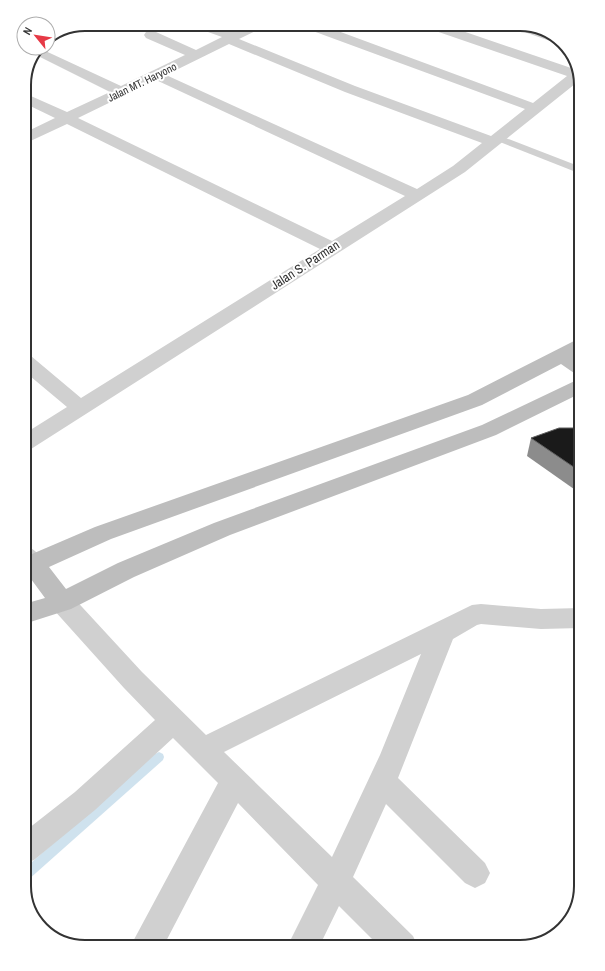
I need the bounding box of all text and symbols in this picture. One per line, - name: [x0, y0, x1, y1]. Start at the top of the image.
- north arrow: [16, 16, 56, 56]
- text: N: [20, 25, 35, 37]
- street label: Jalan MT. Haryono: [105, 59, 179, 105]
- street label: Jalan S. Parman: [267, 236, 343, 294]

